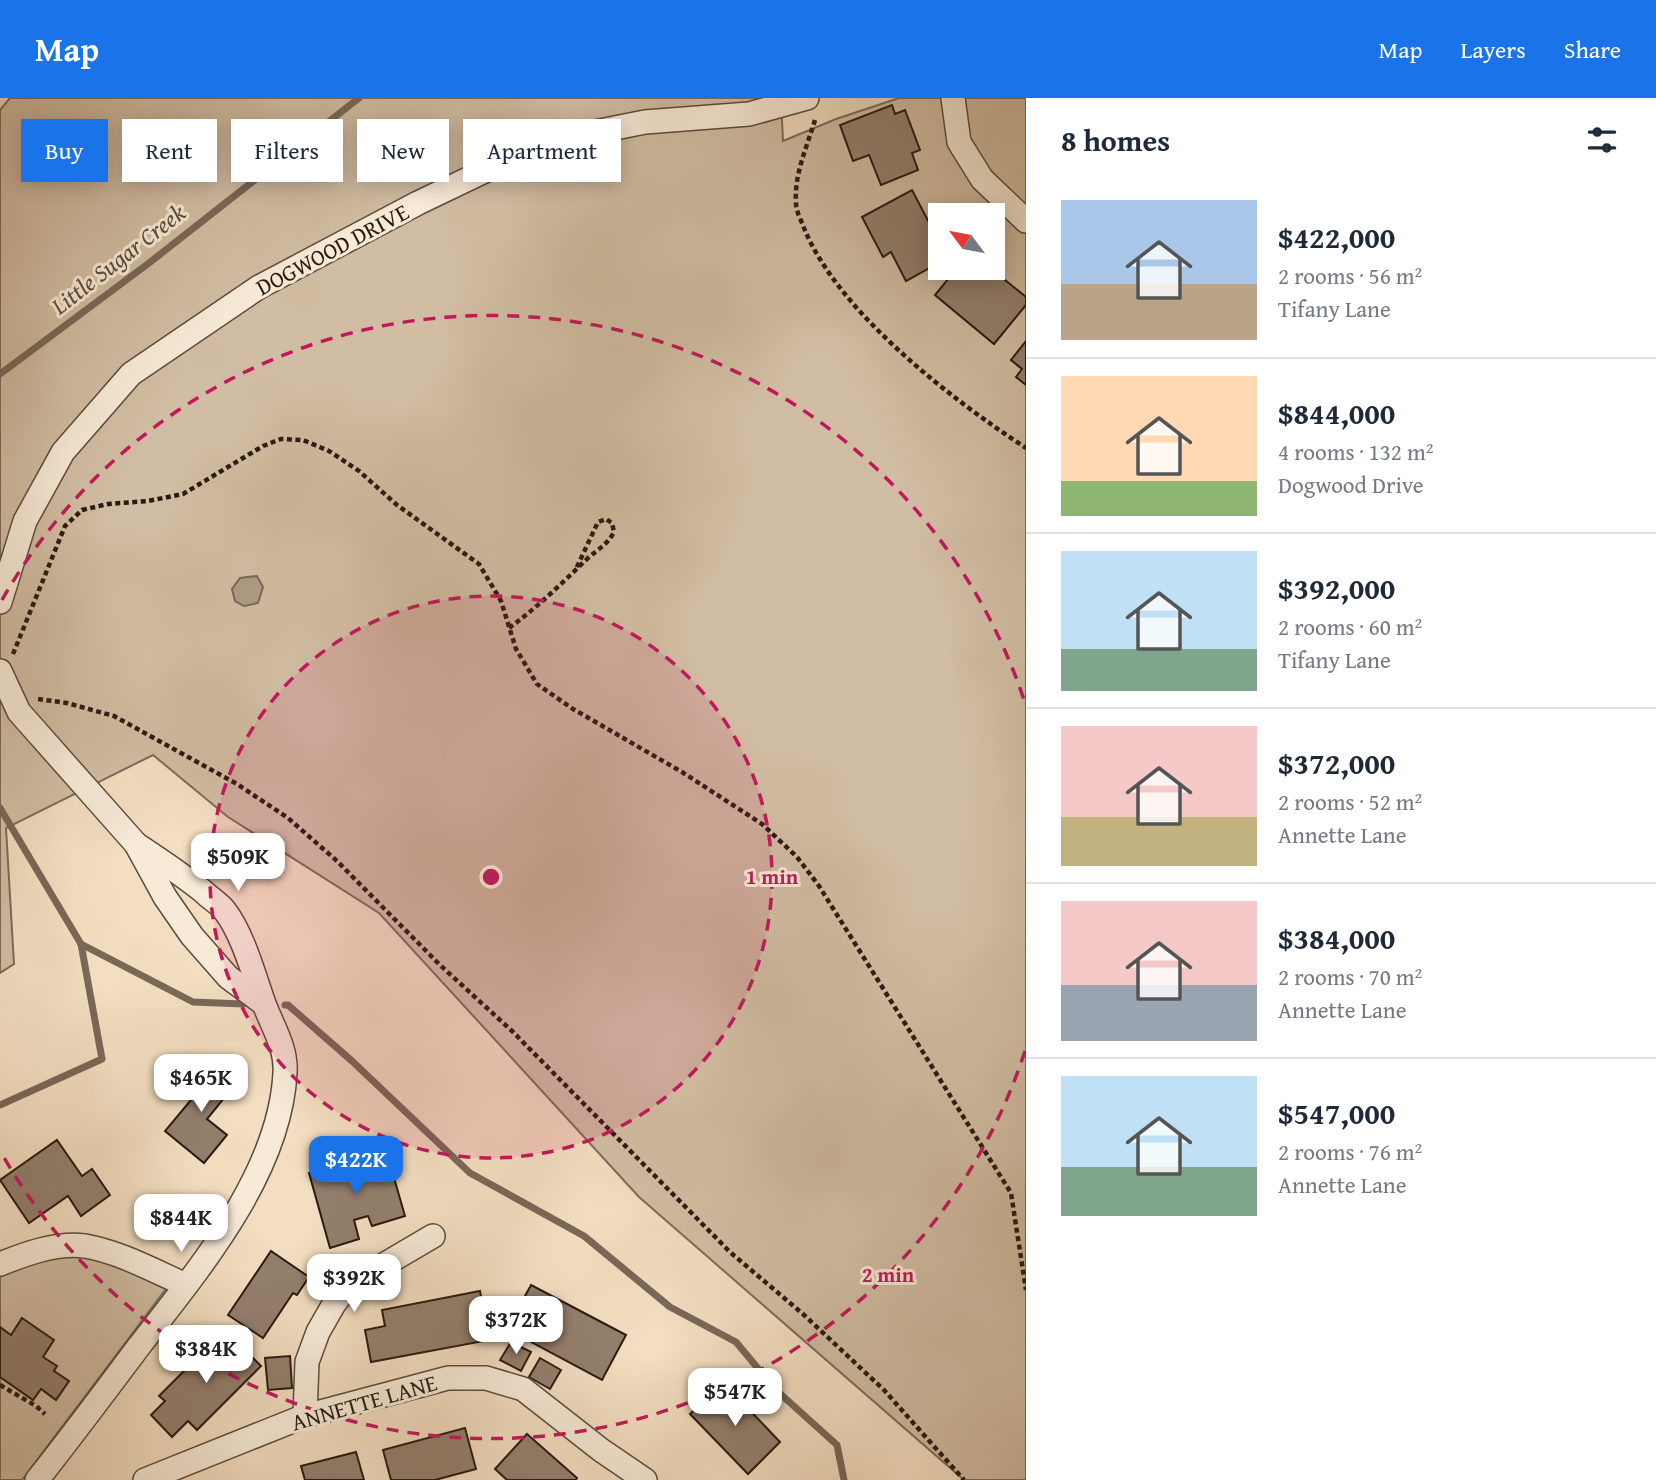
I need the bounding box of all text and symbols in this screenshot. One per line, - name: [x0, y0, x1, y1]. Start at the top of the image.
- text: Map: [35, 25, 99, 73]
- text: Map: [1379, 32, 1422, 67]
- text: Layers: [1460, 32, 1526, 67]
- text: Share: [1564, 32, 1621, 67]
- text: 8 homes: [1061, 118, 1170, 162]
- chip: Buy: [21, 119, 108, 182]
- chip: Rent: [122, 119, 217, 182]
- chip: Filters: [231, 119, 343, 182]
- chip: New: [357, 119, 449, 182]
- chip: Apartment: [463, 119, 621, 182]
- icon: filters: [1583, 121, 1621, 159]
- water label: Little Sugar Creek: [43, 195, 193, 323]
- street label: DOGWOOD DRIVE: [250, 195, 414, 303]
- north arrow: [928, 203, 1004, 280]
- map controls: [928, 203, 1005, 280]
- text: $422,000: [1278, 215, 1395, 259]
- icon: home: [1117, 228, 1201, 312]
- text: 2 rooms · 56 m²: [1278, 259, 1422, 292]
- text: Tifany Lane: [1278, 292, 1391, 325]
- text: $844,000: [1278, 391, 1395, 435]
- icon: home: [1117, 404, 1201, 488]
- text: 4 rooms · 132 m²: [1278, 435, 1433, 468]
- text: Dogwood Drive: [1278, 468, 1424, 501]
- text: $392,000: [1278, 566, 1395, 610]
- icon: home: [1117, 579, 1201, 663]
- text: 2 rooms · 60 m²: [1278, 610, 1422, 643]
- text: Tifany Lane: [1278, 643, 1391, 676]
- text: $372,000: [1278, 741, 1395, 785]
- icon: home: [1117, 754, 1201, 838]
- text: 2 rooms · 52 m²: [1278, 785, 1422, 818]
- text: Annette Lane: [1278, 818, 1406, 851]
- pin: $509K: [189, 834, 287, 893]
- text: $509K: [207, 839, 269, 872]
- text: 1 min: [746, 861, 799, 892]
- centre of rings: [479, 865, 503, 889]
- text: $384,000: [1278, 916, 1395, 960]
- icon: home: [1117, 929, 1201, 1013]
- text: 2 rooms · 70 m²: [1278, 960, 1422, 993]
- text: Annette Lane: [1278, 993, 1406, 1026]
- pin: $465K: [152, 1054, 250, 1114]
- text: $465K: [170, 1060, 232, 1093]
- text: $547,000: [1278, 1091, 1395, 1135]
- icon: home: [1117, 1104, 1201, 1188]
- text: 2 rooms · 76 m²: [1278, 1135, 1422, 1168]
- pin: $422K: [307, 1136, 405, 1196]
- text: $422K: [325, 1142, 387, 1175]
- text: Annette Lane: [1278, 1168, 1406, 1201]
- pin: $844K: [132, 1194, 230, 1254]
- text: $844K: [150, 1200, 212, 1233]
- pin: $392K: [305, 1254, 403, 1314]
- text: 2 min: [862, 1259, 915, 1290]
- text: $392K: [323, 1260, 385, 1293]
- pin: $372K: [467, 1296, 565, 1356]
- text: $372K: [485, 1302, 547, 1335]
- pin: $384K: [157, 1326, 255, 1385]
- text: $384K: [175, 1331, 237, 1364]
- street label: ANNETTE LANE: [287, 1365, 441, 1439]
- pin: $547K: [686, 1368, 784, 1428]
- text: $547K: [704, 1374, 766, 1407]

